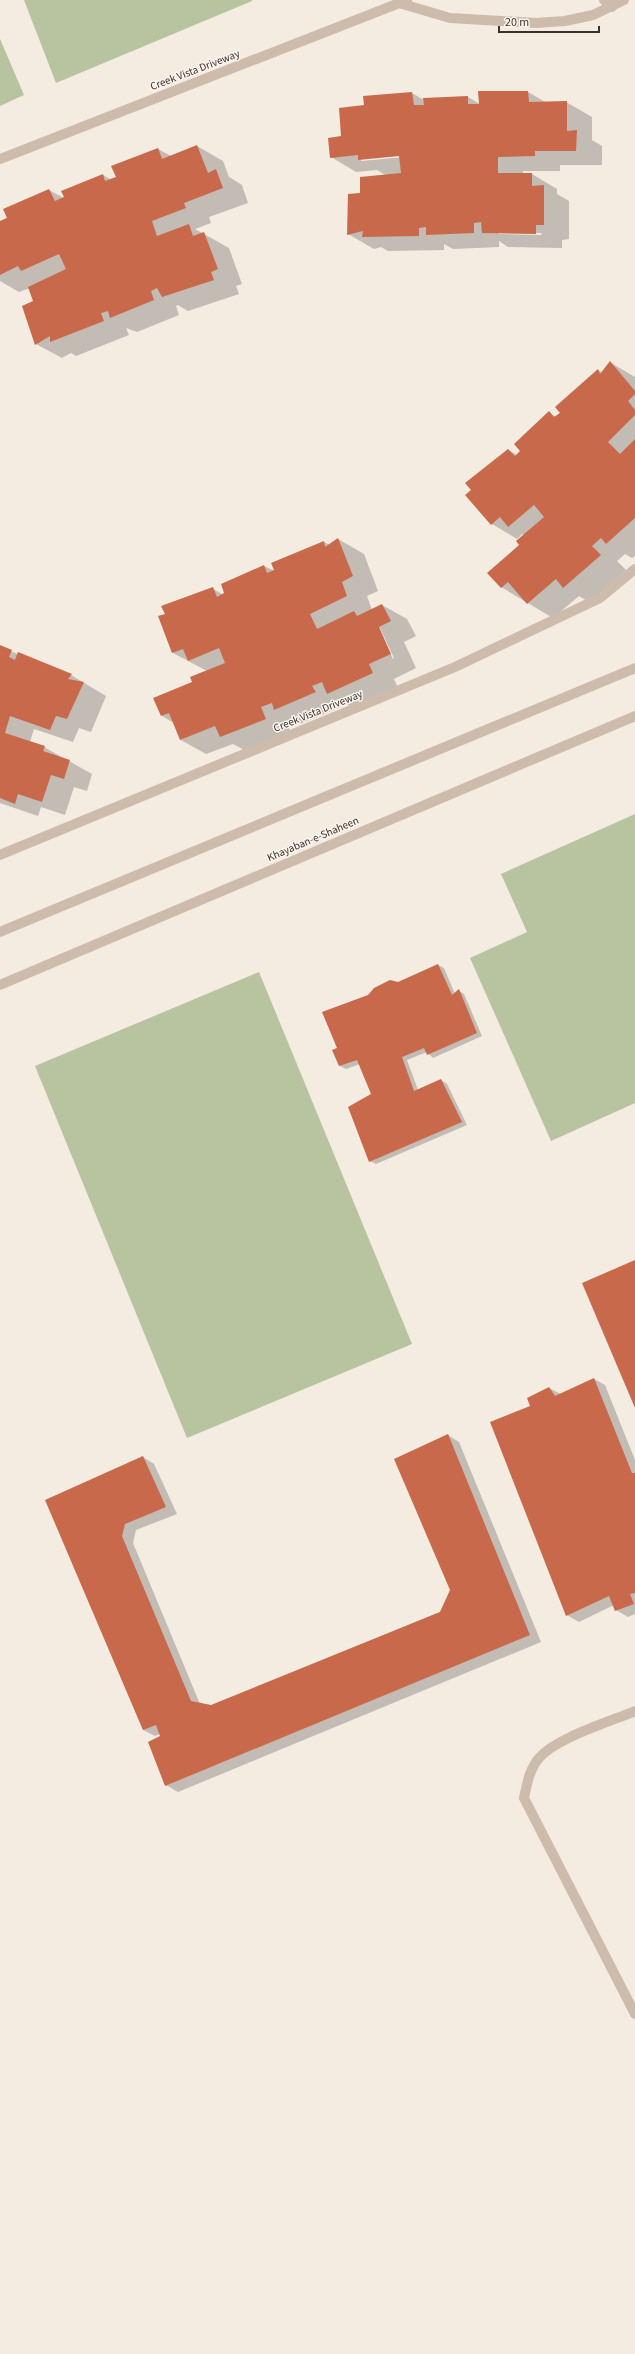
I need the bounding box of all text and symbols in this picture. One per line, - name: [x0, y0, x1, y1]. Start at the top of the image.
- scale bar: [499, 8, 599, 34]
- text: 20 m: [505, 14, 529, 31]
- street label: Creek Vista Driveway: [148, 46, 242, 94]
- street label: Creek Vista Driveway: [271, 686, 365, 736]
- street label: Khayaban-e-Shaheen: [265, 813, 361, 865]

